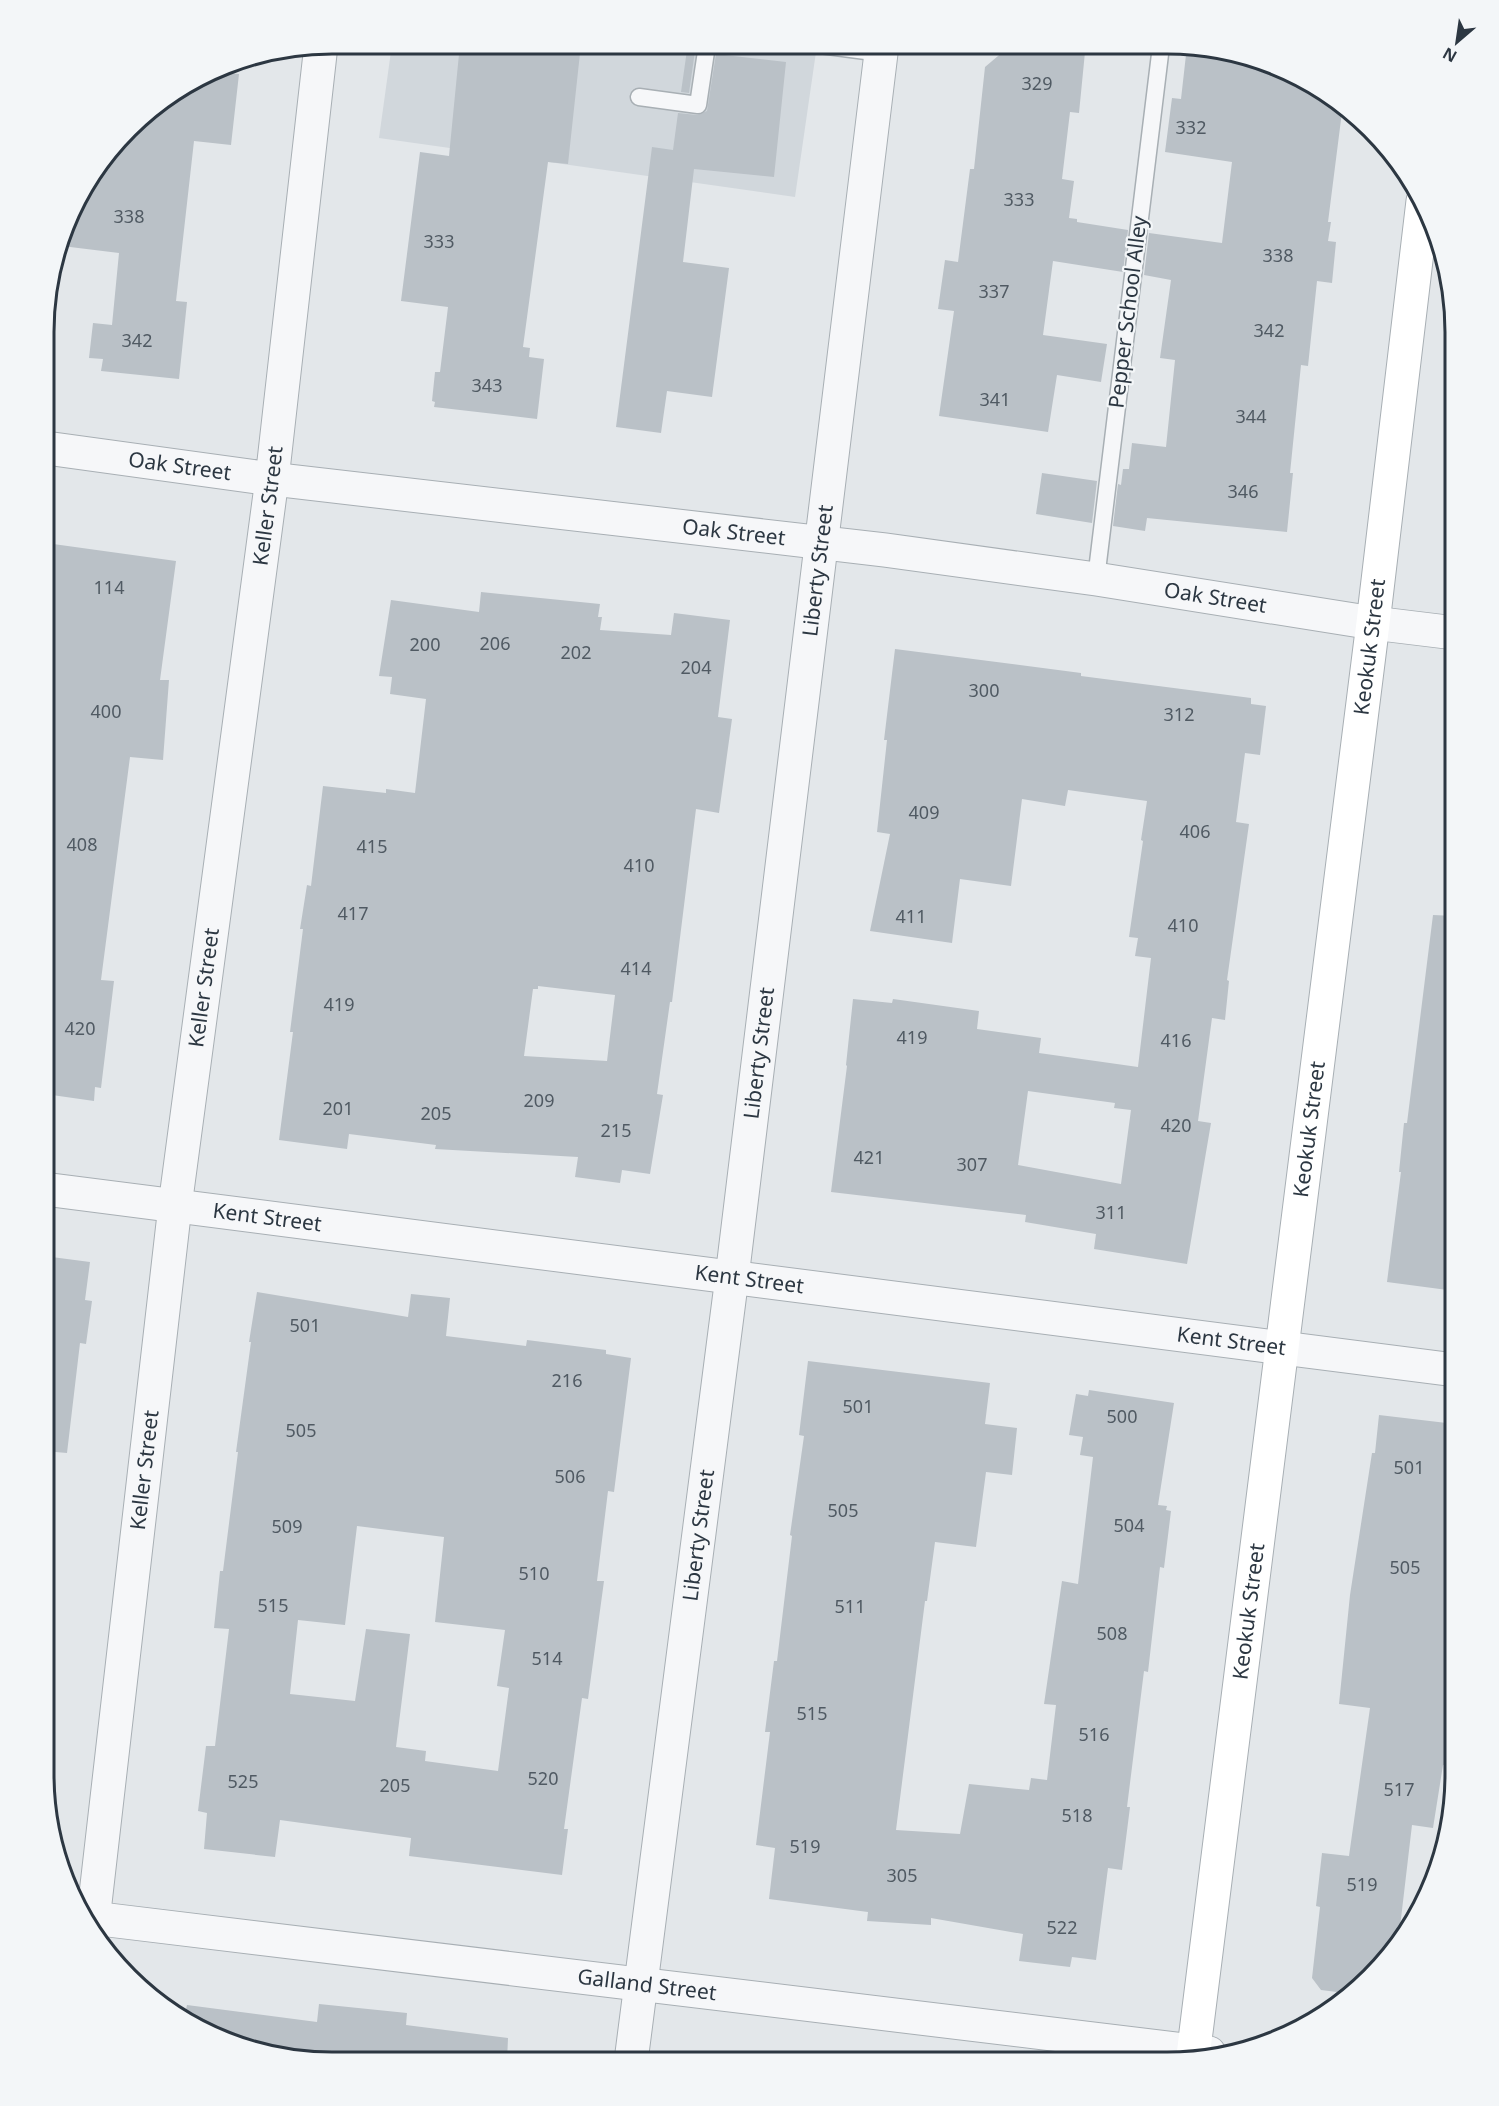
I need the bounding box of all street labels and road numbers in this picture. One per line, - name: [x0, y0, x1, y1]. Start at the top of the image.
- street label: Pepper School Alley: [1101, 214, 1153, 410]
- street label: Oak Street: [127, 444, 233, 486]
- street label: Keller Street: [246, 444, 289, 567]
- street label: Liberty Street: [795, 503, 839, 638]
- street label: Oak Street: [681, 512, 787, 551]
- street label: Oak Street: [1162, 575, 1269, 619]
- street label: Keokuk Street: [1347, 577, 1391, 717]
- street label: Keller Street: [181, 926, 225, 1049]
- street label: Liberty Street: [736, 985, 780, 1120]
- street label: Keokuk Street: [1286, 1059, 1331, 1199]
- street label: Kent Street: [211, 1196, 324, 1238]
- street label: Kent Street: [693, 1258, 806, 1299]
- street label: Kent Street: [1175, 1319, 1288, 1361]
- street label: Keller Street: [123, 1408, 165, 1531]
- street label: Liberty Street: [675, 1467, 720, 1603]
- street label: Keokuk Street: [1225, 1541, 1270, 1681]
- street label: Galland Street: [576, 1962, 718, 2006]

